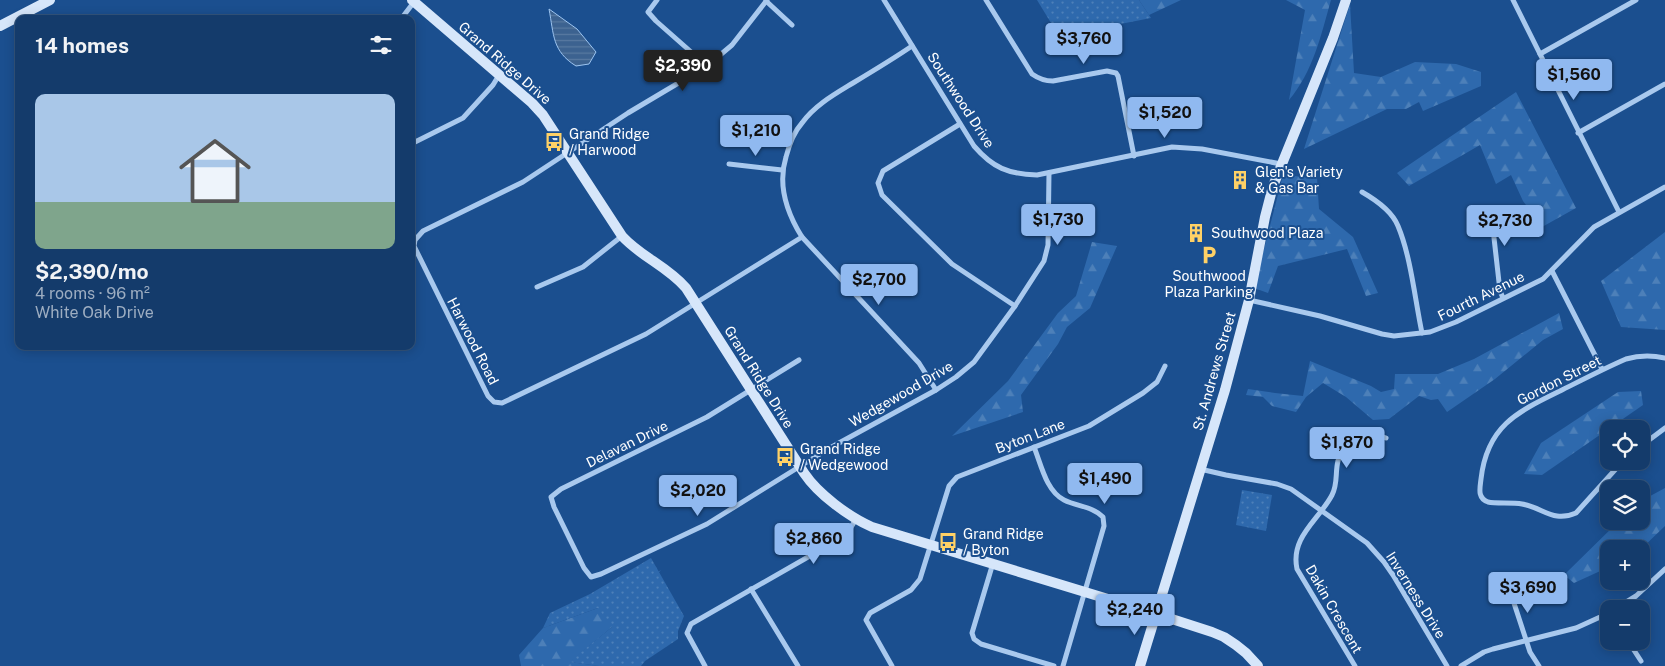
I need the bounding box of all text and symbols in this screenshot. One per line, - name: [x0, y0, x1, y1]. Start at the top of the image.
- street label: Grand Ridge Drive: [455, 18, 555, 108]
- pin: $3,760: [1043, 22, 1125, 65]
- text: $3,760: [1056, 29, 1112, 48]
- icon: filters: [367, 31, 395, 59]
- text: 14 homes: [35, 33, 129, 58]
- pin: $2,390: [642, 49, 724, 92]
- street label: Southwood Drive: [924, 49, 998, 151]
- text: $2,390: [655, 56, 711, 75]
- pin: $1,560: [1533, 58, 1615, 101]
- text: $1,560: [1547, 65, 1601, 84]
- pin: $1,520: [1124, 96, 1206, 139]
- text: $1,520: [1138, 103, 1192, 122]
- pin: $1,210: [715, 114, 797, 157]
- text: $1,210: [731, 121, 781, 140]
- icon: home: [170, 126, 260, 216]
- place label: Grand Ridge / Harwood: [569, 126, 650, 158]
- bus stop icon: Grand Ridge / Harwood: [543, 131, 565, 153]
- place label: Glen's Variety & Gas Bar: [1255, 164, 1343, 196]
- building icon: Glen's Variety & Gas Bar: [1229, 169, 1251, 191]
- pin: $1,730: [1017, 204, 1099, 246]
- pin: $2,730: [1464, 204, 1546, 247]
- text: $1,730: [1032, 210, 1084, 229]
- text: $2,730: [1478, 211, 1532, 230]
- building icon: Southwood Plaza: [1185, 222, 1207, 244]
- place label: Southwood Plaza: [1211, 225, 1323, 241]
- parking icon: Southwood Plaza Parking: [1198, 244, 1220, 266]
- text: $2,390/mo: [35, 259, 149, 284]
- pin: $2,700: [838, 264, 920, 306]
- place label: Southwood Plaza Parking: [1165, 268, 1254, 300]
- street label: Fourth Avenue: [1435, 268, 1527, 324]
- text: $2,700: [852, 270, 906, 289]
- text: 4 rooms · 96 m²: [35, 284, 150, 303]
- street label: Harwood Road: [444, 295, 502, 387]
- text: White Oak Drive: [35, 303, 154, 322]
- street label: St. Andrews Street: [1189, 310, 1239, 432]
- street label: Grand Ridge Drive: [721, 323, 797, 431]
- street label: Gordon Street: [1514, 352, 1604, 408]
- street label: Wedgewood Drive: [846, 358, 956, 430]
- street label: Byton Lane: [993, 415, 1067, 457]
- street label: Delavan Drive: [584, 417, 671, 471]
- map controls: [1600, 420, 1650, 650]
- button: locate: [1600, 420, 1650, 470]
- pin: $1,870: [1306, 426, 1388, 469]
- text: $1,870: [1321, 433, 1373, 452]
- place label: Grand Ridge / Wedgewood: [800, 441, 888, 473]
- bus stop icon: Grand Ridge / Wedgewood: [774, 446, 796, 468]
- pin: $1,490: [1064, 462, 1146, 505]
- text: $1,490: [1078, 469, 1132, 488]
- pin: $2,020: [657, 474, 739, 517]
- button: layers: [1600, 480, 1650, 530]
- text: $2,020: [670, 481, 726, 500]
- pin: $2,860: [773, 522, 855, 565]
- place label: Grand Ridge / Byton: [963, 526, 1044, 558]
- text: $2,860: [786, 529, 843, 548]
- bus stop icon: Grand Ridge / Byton: [937, 531, 959, 553]
- button: +: [1600, 540, 1650, 590]
- street label: Inverness Drive: [1383, 549, 1449, 641]
- street label: Dakin Crescent: [1302, 562, 1366, 656]
- pin: $3,690: [1487, 572, 1569, 614]
- text: $3,690: [1499, 578, 1557, 597]
- pin: $2,240: [1094, 594, 1176, 636]
- text: $2,240: [1107, 600, 1163, 619]
- button: −: [1600, 600, 1650, 650]

